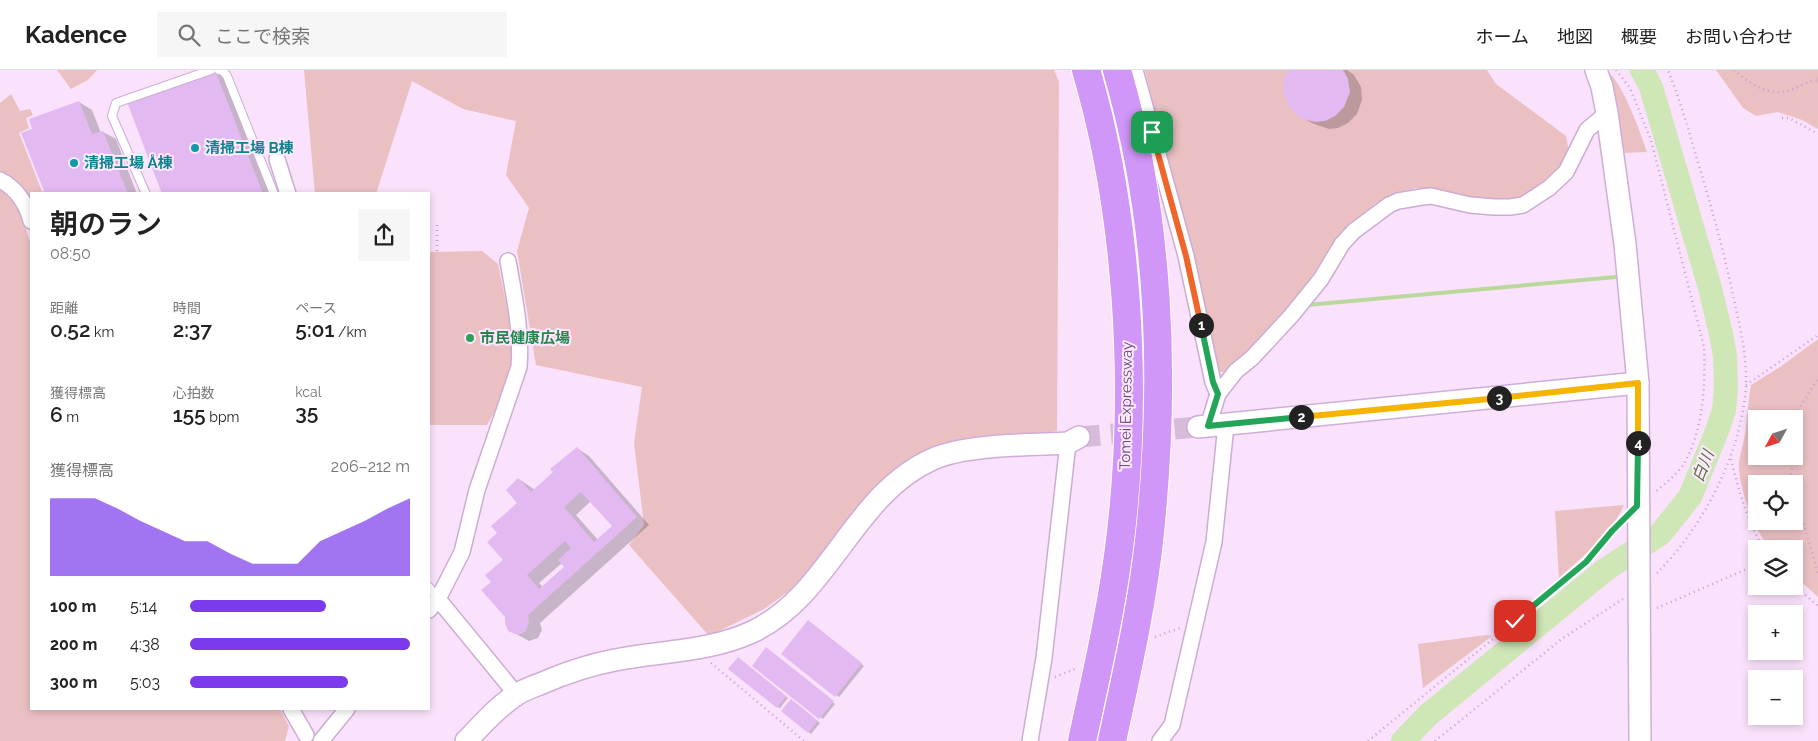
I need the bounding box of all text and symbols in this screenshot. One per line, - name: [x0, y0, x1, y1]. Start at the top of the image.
- search box: [157, 12, 507, 57]
- text: Kadence: [25, 20, 127, 49]
- icon: search: [175, 21, 203, 49]
- text: ここで検索: [215, 25, 310, 47]
- text: ホーム: [1476, 26, 1529, 47]
- text: 地図: [1557, 26, 1593, 47]
- text: 概要: [1621, 26, 1657, 47]
- text: お問い合わせ: [1685, 26, 1793, 47]
- pin: [1131, 111, 1173, 153]
- icon: arrive: [1138, 118, 1166, 146]
- place label: 清掃工場 B棟: [205, 139, 294, 157]
- marker: 清掃工場 B棟: [189, 142, 201, 154]
- place label: 清掃工場 Å棟: [84, 154, 173, 172]
- marker: 清掃工場 Å棟: [68, 157, 80, 169]
- text: 朝のラン: [50, 208, 162, 241]
- button: share: [358, 209, 410, 261]
- text: 08:50: [50, 244, 91, 263]
- text: 距離: [50, 300, 78, 316]
- text: 時間: [173, 300, 201, 316]
- text: ペース: [295, 300, 337, 316]
- pin: 1: [1188, 312, 1214, 338]
- text: 0.52: [50, 317, 90, 342]
- text: 2:37: [173, 317, 212, 342]
- text: 5:01: [295, 317, 334, 342]
- text: 1: [1198, 317, 1205, 333]
- text: km: [90, 324, 114, 340]
- text: /km: [334, 324, 367, 340]
- place label: 市民健康広場: [480, 329, 570, 347]
- marker: 市民健康広場: [464, 332, 476, 344]
- street label: Tomei Expressway: [1116, 342, 1136, 470]
- text: kcal: [295, 384, 322, 400]
- text: 獲得標高: [50, 385, 106, 401]
- text: 心拍数: [173, 385, 215, 401]
- pin: 3: [1486, 386, 1512, 410]
- text: 3: [1496, 390, 1503, 406]
- text: 35: [295, 400, 318, 425]
- text: 6: [50, 402, 63, 427]
- text: 155: [173, 402, 206, 427]
- pin: 2: [1288, 404, 1314, 430]
- text: m: [63, 409, 79, 425]
- text: bpm: [206, 409, 239, 425]
- text: 2: [1298, 409, 1305, 425]
- north arrow: [1748, 410, 1802, 465]
- map controls: [1748, 410, 1803, 725]
- pin: 4: [1626, 430, 1650, 456]
- text: 4: [1635, 435, 1643, 451]
- water label: 白川: [1688, 446, 1719, 484]
- text: 206–212 m: [331, 457, 410, 476]
- text: 獲得標高: [50, 461, 114, 480]
- button: locate: [1748, 475, 1803, 530]
- button: layers: [1748, 540, 1803, 595]
- text: 100 m: [50, 597, 96, 616]
- text: 5:14: [130, 597, 157, 616]
- pin: [1494, 600, 1536, 642]
- button: +: [1748, 605, 1803, 660]
- icon: check: [1501, 607, 1529, 635]
- text: 200 m: [50, 635, 97, 654]
- text: 4:38: [130, 635, 160, 654]
- button: −: [1748, 670, 1803, 725]
- text: 300 m: [50, 673, 97, 692]
- text: 5:03: [130, 673, 160, 692]

